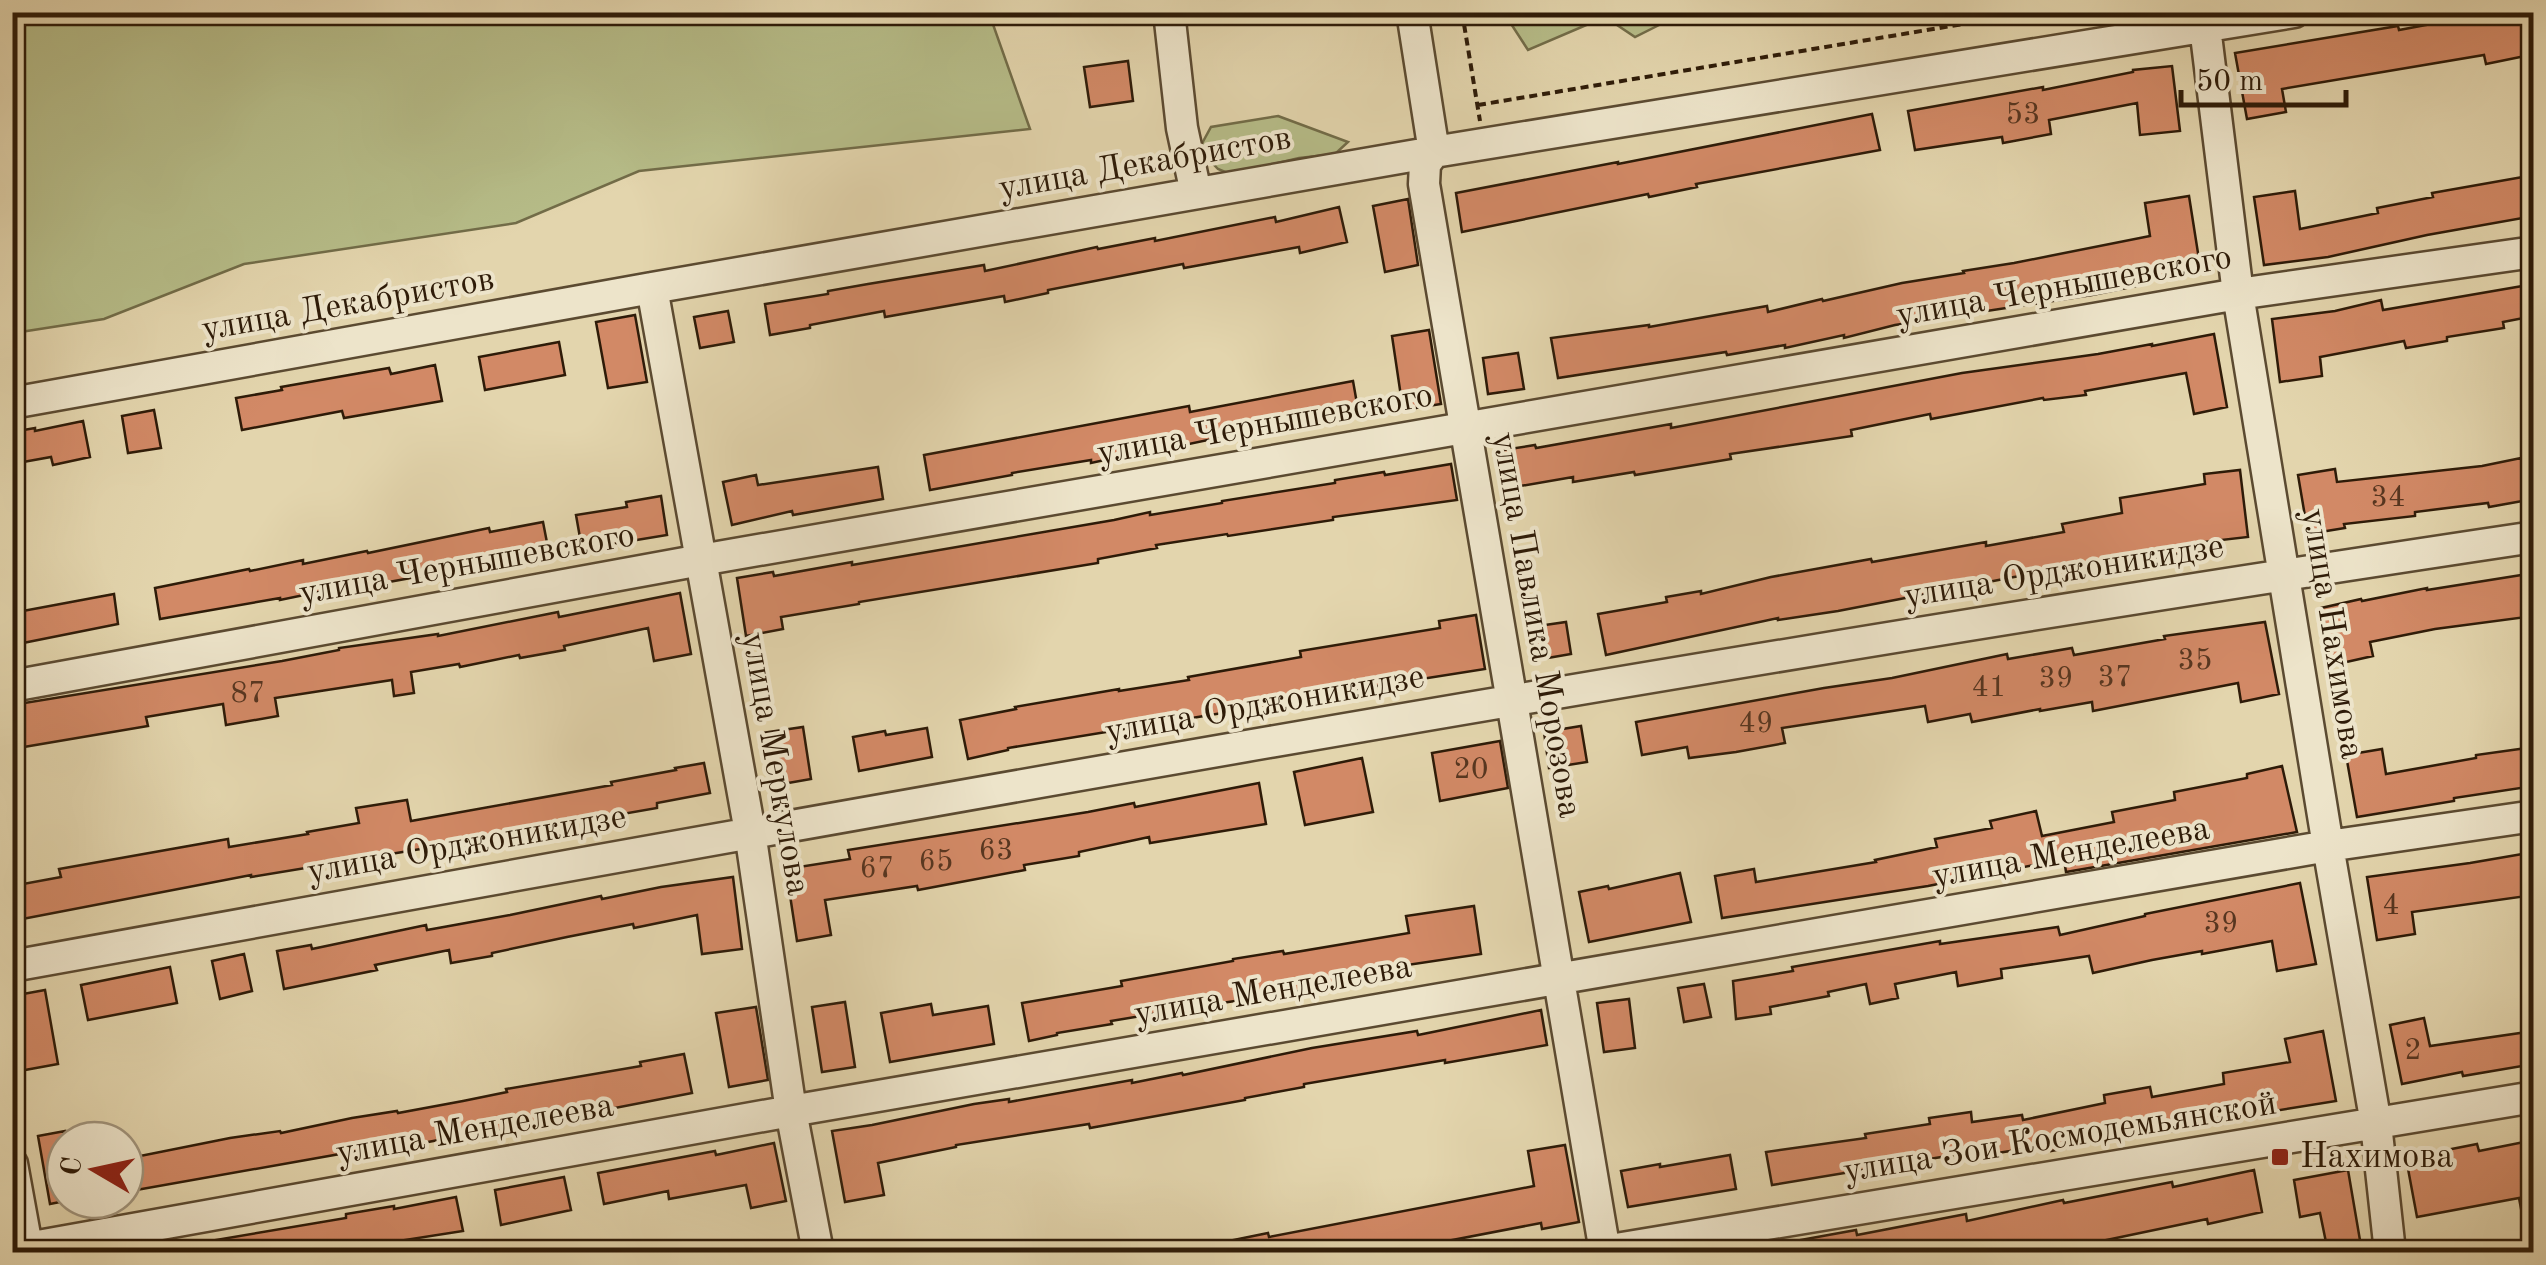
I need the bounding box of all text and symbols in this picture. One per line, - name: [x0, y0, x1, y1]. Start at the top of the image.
- scale bar: [2181, 45, 2346, 107]
- text: 50 m: [2196, 67, 2263, 97]
- house number: 53: [2006, 100, 2040, 130]
- street label: улица Декабристов: [996, 121, 1294, 207]
- street label: улица Чернышевского: [1893, 240, 2235, 334]
- street label: улица Декабристов: [199, 262, 497, 348]
- street label: улица Чернышевского: [1094, 378, 1436, 472]
- street label: улица Павлика Морозова: [1485, 429, 1587, 821]
- house number: 34: [2371, 483, 2405, 513]
- street label: улица Нахимова: [2295, 506, 2369, 762]
- street label: улица Чернышевского: [296, 518, 638, 612]
- street label: улица Орджоникидзе: [1902, 529, 2226, 615]
- street label: улица Меркулова: [735, 630, 815, 898]
- house number: 35: [2178, 646, 2212, 676]
- street label: улица Орджоникидзе: [1103, 660, 1427, 750]
- house number: 37: [2098, 663, 2132, 693]
- house number: 39: [2039, 664, 2073, 694]
- house number: 41: [1972, 673, 2006, 703]
- house number: 87: [231, 679, 265, 709]
- house number: 49: [1739, 709, 1773, 739]
- house number: 20: [1454, 755, 1488, 785]
- street label: улица Орджоникидзе: [305, 800, 629, 890]
- street label: улица Менделеева: [1930, 811, 2212, 895]
- house number: 63: [979, 836, 1013, 866]
- house number: 65: [919, 847, 953, 877]
- house number: 67: [860, 854, 894, 884]
- house number: 4: [2382, 891, 2400, 921]
- house number: 39: [2204, 909, 2238, 939]
- street label: улица Менделеева: [1132, 949, 1414, 1033]
- house number: 2: [2404, 1036, 2422, 1066]
- street label: улица Зои Космодемьянской: [1841, 1086, 2279, 1190]
- street label: улица Менделеева: [334, 1088, 616, 1172]
- north arrow: [45, 1120, 145, 1220]
- place label: Нахимова: [2300, 1140, 2454, 1175]
- marker: Нахимова: [2269, 1146, 2291, 1168]
- text: С: [57, 1155, 89, 1178]

